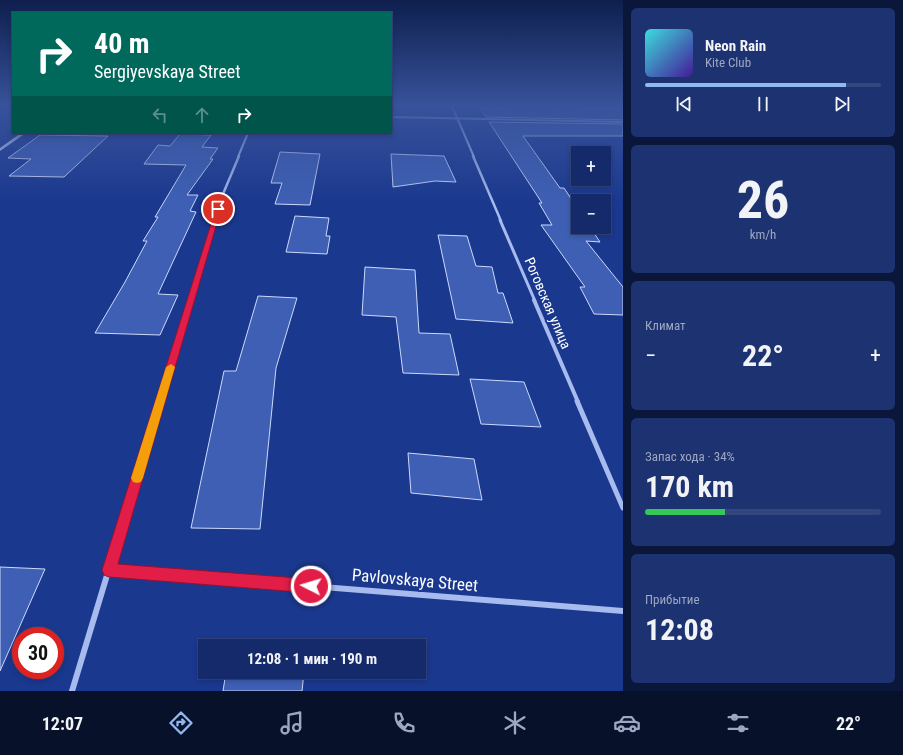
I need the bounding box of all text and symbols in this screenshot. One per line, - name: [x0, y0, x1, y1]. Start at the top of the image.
- text: 40 m: [94, 27, 150, 60]
- icon: right: [28, 28, 80, 80]
- text: Neon Rain: [705, 37, 766, 55]
- text: Kite Club: [705, 55, 751, 70]
- text: Sergiyevskaya Street: [94, 61, 241, 82]
- icon: previous: [673, 93, 695, 115]
- icon: pause: [752, 93, 774, 115]
- icon: next: [831, 93, 853, 115]
- icon: left: [149, 104, 171, 126]
- icon: ahead: [191, 104, 213, 126]
- icon: right: [233, 104, 255, 126]
- map controls: [571, 146, 611, 234]
- button: +: [571, 146, 611, 186]
- text: 26: [737, 170, 789, 231]
- pin: [201, 192, 235, 226]
- button: −: [571, 194, 611, 234]
- icon: arrive: [207, 198, 229, 220]
- text: km/h: [750, 227, 776, 242]
- street label: Роговская улица: [522, 255, 574, 351]
- text: Климат: [645, 318, 686, 333]
- text: 22°: [742, 338, 784, 373]
- text: −: [645, 343, 656, 368]
- text: +: [870, 343, 881, 368]
- text: Запас хода · 34%: [645, 449, 735, 464]
- text: 170 km: [645, 469, 734, 504]
- position arrow: [290, 565, 332, 607]
- street label: Pavlovskaya Street: [351, 565, 479, 595]
- text: Прибытие: [645, 592, 700, 607]
- text: 12:08: [645, 612, 714, 647]
- speed limit sign: 30: [12, 627, 64, 679]
- text: 12:08 · 1 мин · 190 m: [247, 650, 377, 668]
- icon: directions: [167, 709, 195, 737]
- icon: music: [278, 709, 306, 737]
- icon: phone: [390, 709, 418, 737]
- icon: climate: [501, 709, 529, 737]
- icon: car: [613, 709, 641, 737]
- icon: filters: [724, 709, 752, 737]
- text: 12:07: [42, 713, 83, 734]
- text: 22°: [836, 713, 861, 734]

